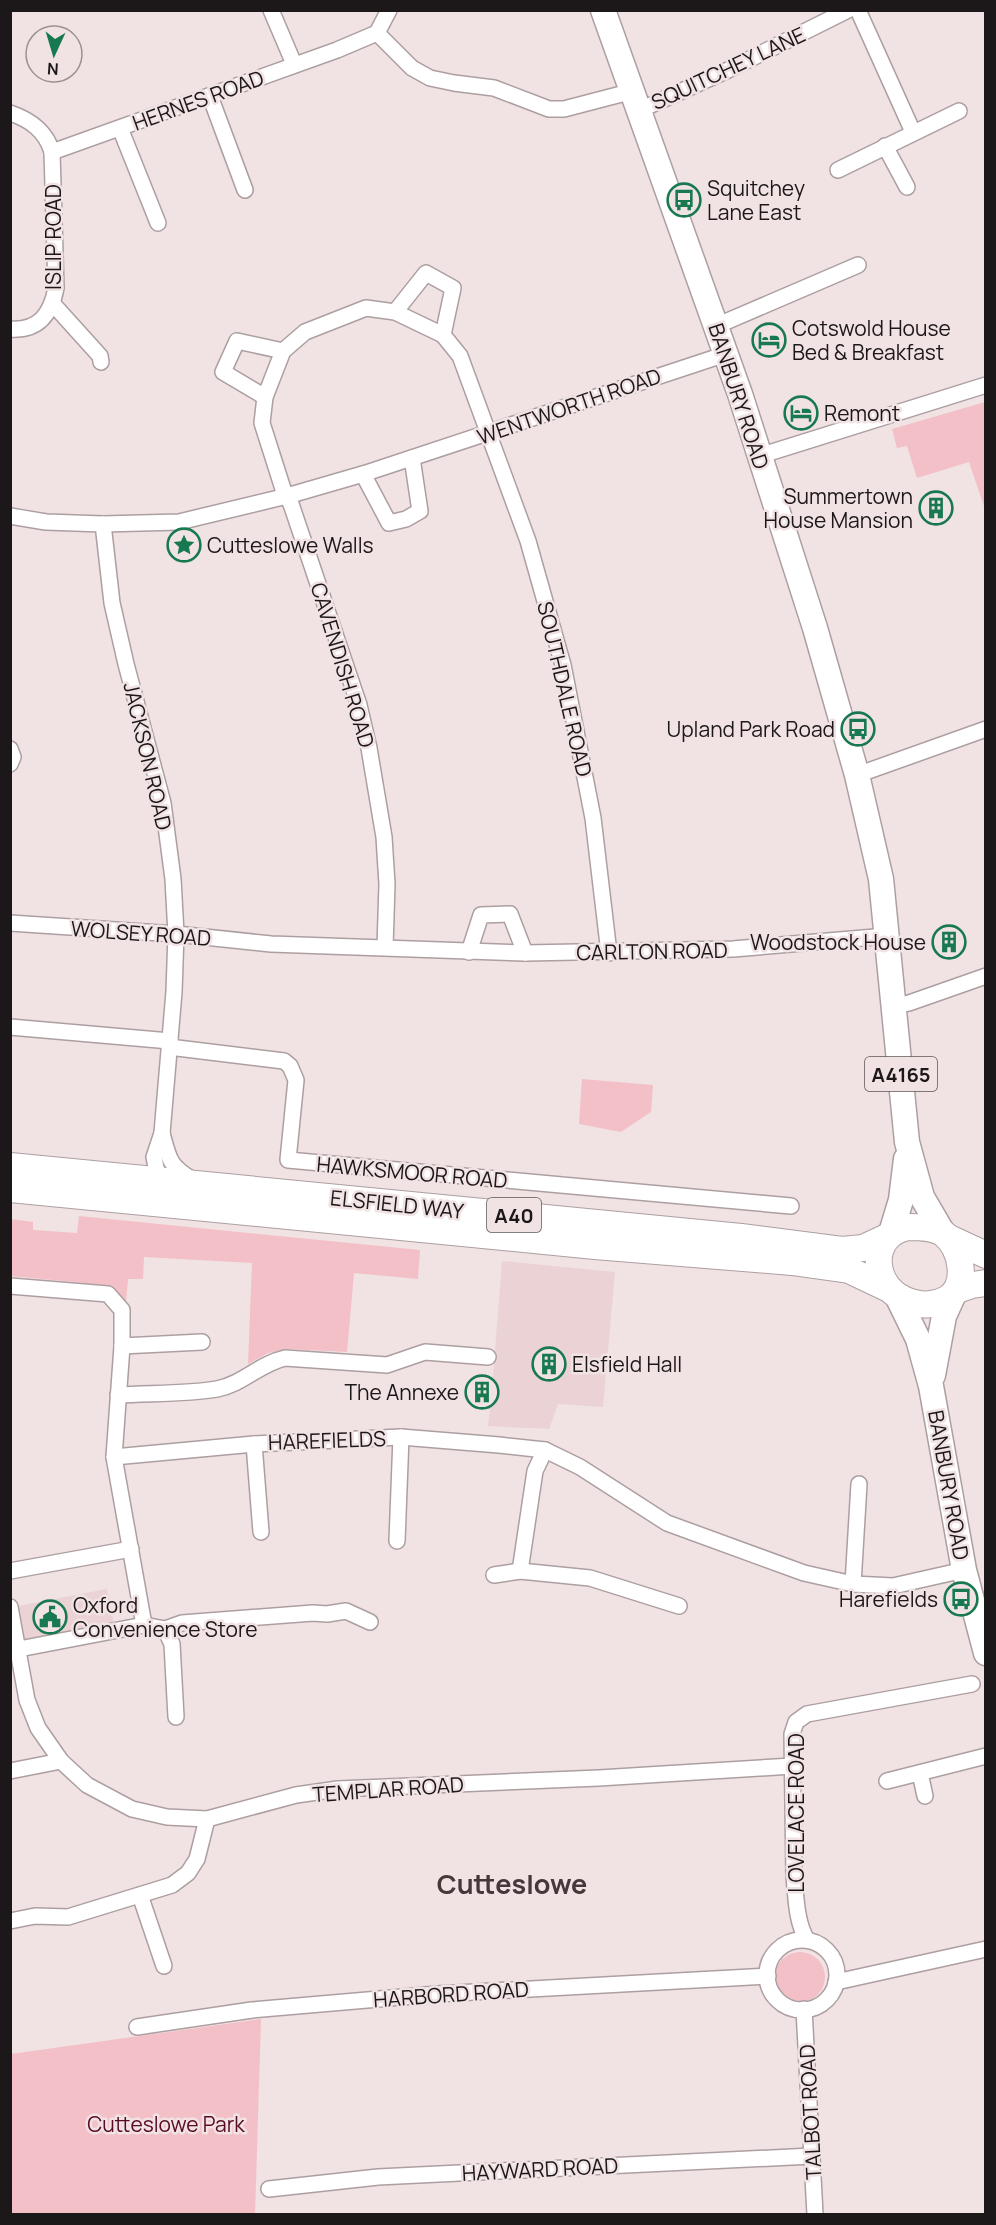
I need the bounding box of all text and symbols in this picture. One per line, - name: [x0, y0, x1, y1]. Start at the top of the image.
- street label: SQUITCHEY LANE: [646, 20, 810, 116]
- north arrow: [24, 24, 84, 84]
- text: N: [46, 58, 59, 80]
- street label: HERNES ROAD: [128, 63, 268, 137]
- place label: Squitchey Lane East: [707, 174, 805, 226]
- bus stop icon: Squitchey Lane East: [666, 182, 702, 218]
- street label: ISLIP ROAD: [39, 184, 67, 290]
- place label: Cotswold House Bed & Breakfast: [792, 314, 951, 366]
- street label: BANBURY ROAD: [702, 320, 776, 472]
- hotel icon: Cotswold House Bed & Breakfast: [751, 322, 787, 358]
- street label: WENTWORTH ROAD: [473, 361, 665, 451]
- hotel icon: Remont: [783, 395, 819, 431]
- place label: Remont: [824, 399, 900, 427]
- place label: Summertown House Mansion: [764, 482, 913, 534]
- building icon: Summertown House Mansion: [918, 490, 954, 526]
- place icon: Cutteslowe Walls: [166, 527, 202, 563]
- place label: Cutteslowe Walls: [207, 531, 374, 559]
- street label: CAVENDISH ROAD: [305, 579, 381, 751]
- street label: SOUTHDALE ROAD: [531, 599, 599, 779]
- street label: JACKSON ROAD: [117, 679, 179, 833]
- bus stop icon: Upland Park Road: [840, 711, 876, 747]
- place label: Upland Park Road: [666, 715, 835, 743]
- street label: WOLSEY ROAD: [70, 914, 212, 952]
- building icon: Woodstock House: [931, 924, 967, 960]
- place label: Woodstock House: [750, 928, 926, 956]
- street label: CARLTON ROAD: [576, 936, 728, 966]
- road number: A4165: [865, 1057, 937, 1091]
- street label: HAWKSMOOR ROAD: [315, 1150, 509, 1194]
- street label: ELSFIELD WAY: [329, 1183, 465, 1225]
- road number: A40: [487, 1198, 541, 1232]
- building icon: Elsfield Hall: [531, 1346, 567, 1382]
- place label: Elsfield Hall: [572, 1350, 682, 1378]
- building icon: The Annexe: [464, 1374, 500, 1410]
- place label: The Annexe: [345, 1378, 459, 1406]
- street label: BANBURY ROAD: [922, 1408, 976, 1562]
- street label: HAREFIELDS: [267, 1424, 387, 1456]
- bus stop icon: Harefields: [943, 1581, 979, 1617]
- place label: Harefields: [839, 1585, 938, 1613]
- place label: Oxford Convenience Store: [73, 1591, 258, 1643]
- public building icon: Oxford Convenience Store: [32, 1599, 68, 1635]
- street label: LOVELACE ROAD: [782, 1733, 810, 1893]
- street label: TEMPLAR ROAD: [311, 1770, 465, 1808]
- district label: Cutteslowe: [437, 1865, 587, 1902]
- street label: HARBORD ROAD: [372, 1975, 530, 2013]
- street label: TALBOT ROAD: [792, 2044, 828, 2180]
- park label: Cutteslowe Park: [87, 2110, 245, 2138]
- street label: HAYWARD ROAD: [461, 2151, 619, 2187]

